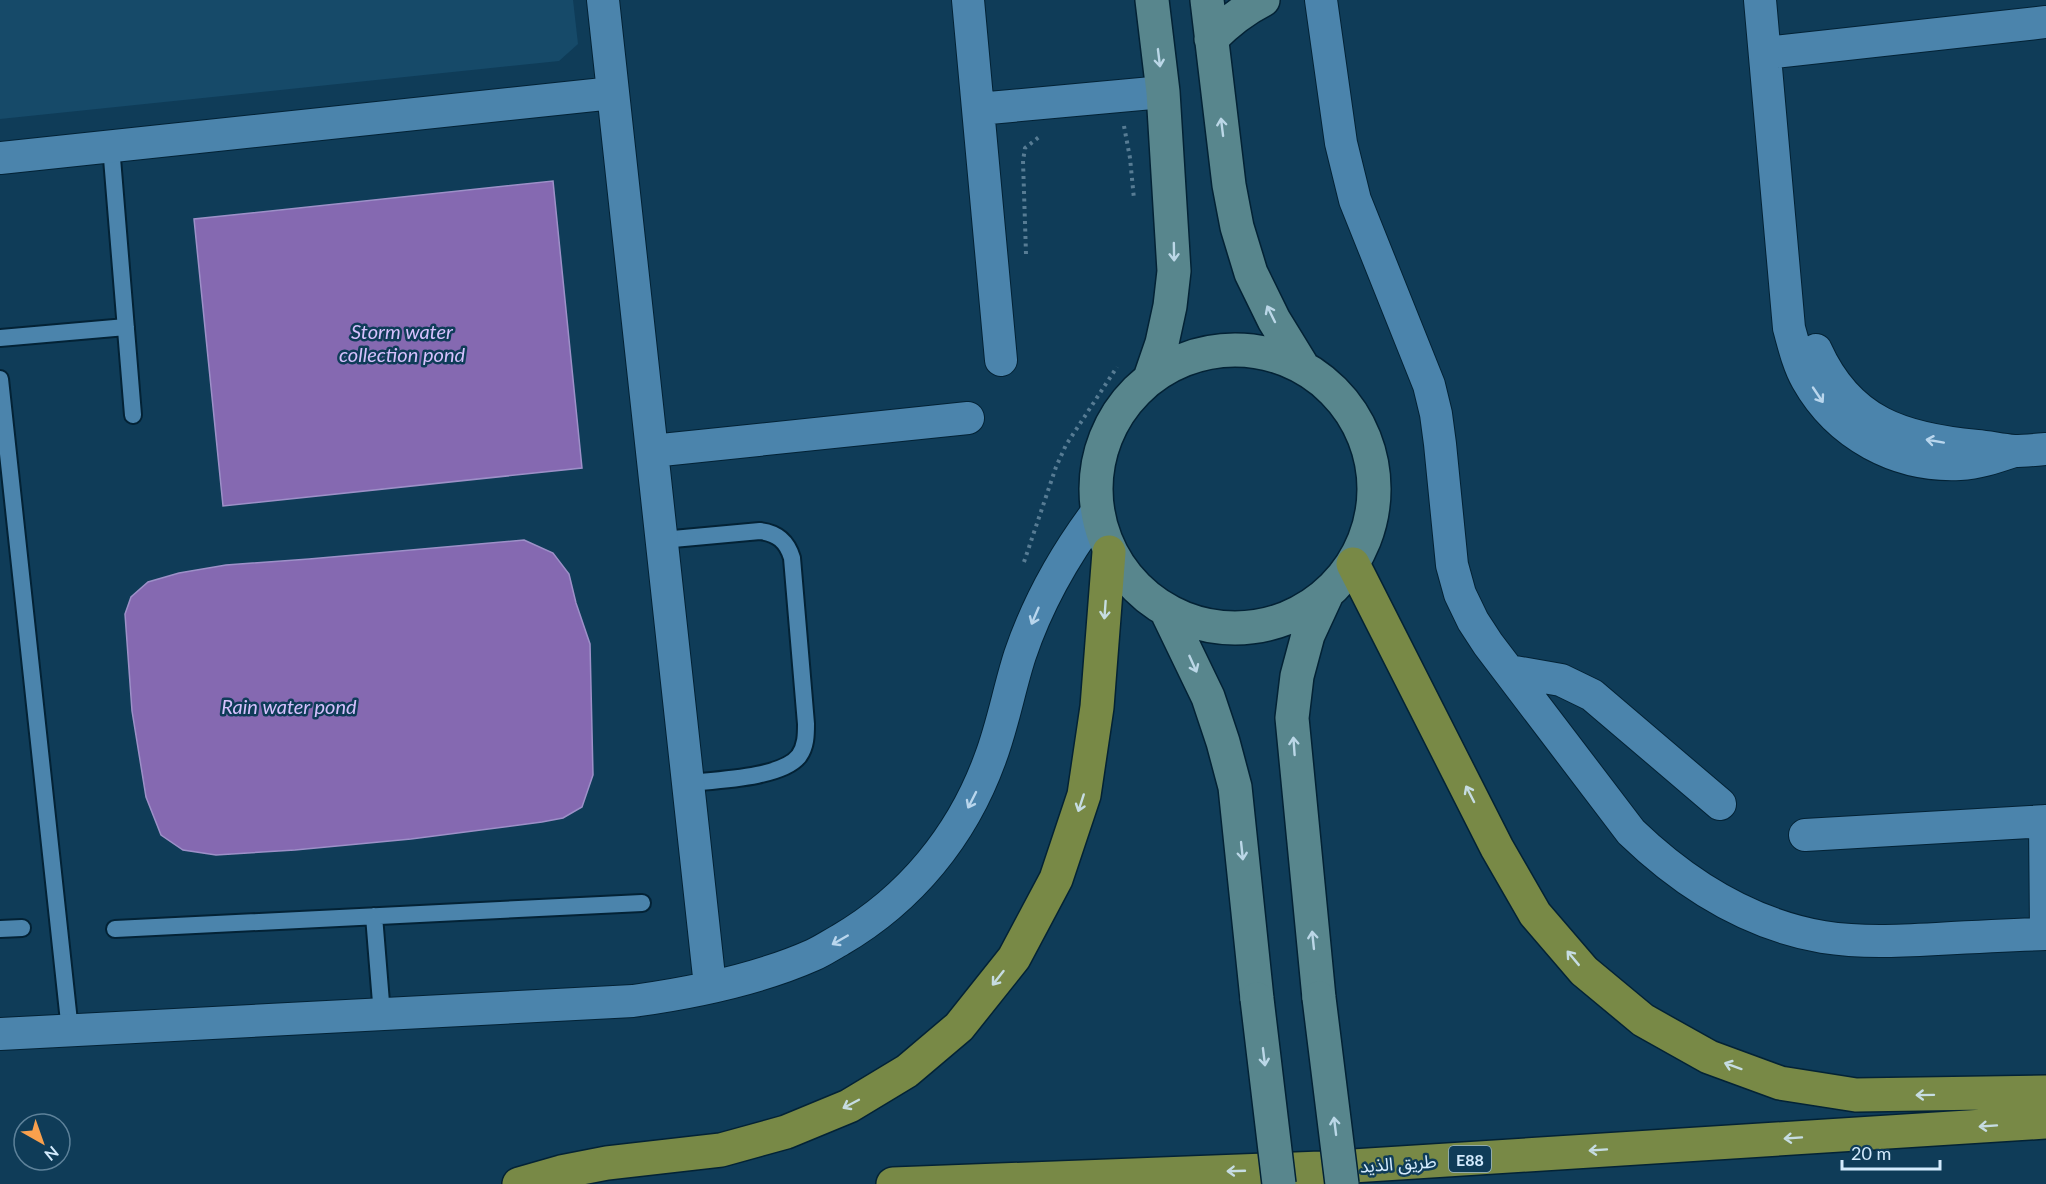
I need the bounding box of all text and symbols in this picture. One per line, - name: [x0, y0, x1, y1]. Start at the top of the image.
- one-way arrow: [1154, 48, 1165, 68]
- one-way arrow: [1216, 117, 1227, 137]
- one-way arrow: [1168, 242, 1179, 262]
- one-way arrow: [1265, 305, 1276, 323]
- water label: Storm water collection pond: [339, 319, 465, 366]
- one-way arrow: [1812, 387, 1824, 403]
- one-way arrow: [1926, 435, 1945, 446]
- one-way arrow: [1099, 600, 1110, 620]
- one-way arrow: [1029, 606, 1040, 625]
- one-way arrow: [1188, 654, 1199, 673]
- water label: Rain water pond: [221, 694, 357, 718]
- one-way arrow: [1288, 736, 1299, 756]
- one-way arrow: [1463, 786, 1475, 804]
- one-way arrow: [966, 791, 978, 809]
- one-way arrow: [1075, 793, 1086, 812]
- one-way arrow: [1236, 841, 1247, 861]
- one-way arrow: [1307, 930, 1318, 950]
- one-way arrow: [832, 934, 849, 946]
- one-way arrow: [1567, 950, 1580, 966]
- one-way arrow: [991, 970, 1004, 986]
- one-way arrow: [1259, 1047, 1270, 1066]
- one-way arrow: [1725, 1060, 1743, 1071]
- one-way arrow: [1915, 1089, 1935, 1101]
- one-way arrow: [843, 1099, 861, 1110]
- north arrow: [12, 1112, 72, 1172]
- one-way arrow: [1329, 1117, 1340, 1136]
- one-way arrow: [1978, 1121, 1998, 1132]
- one-way arrow: [1784, 1133, 1803, 1144]
- scale bar: [1842, 1133, 1940, 1171]
- text: 20 m: [1851, 1142, 1891, 1164]
- text: N: [41, 1143, 63, 1165]
- one-way arrow: [1589, 1145, 1609, 1156]
- road number: E88: [1449, 1146, 1491, 1172]
- street label: طريق الذيد: [1359, 1149, 1437, 1178]
- one-way arrow: [1226, 1165, 1246, 1177]

